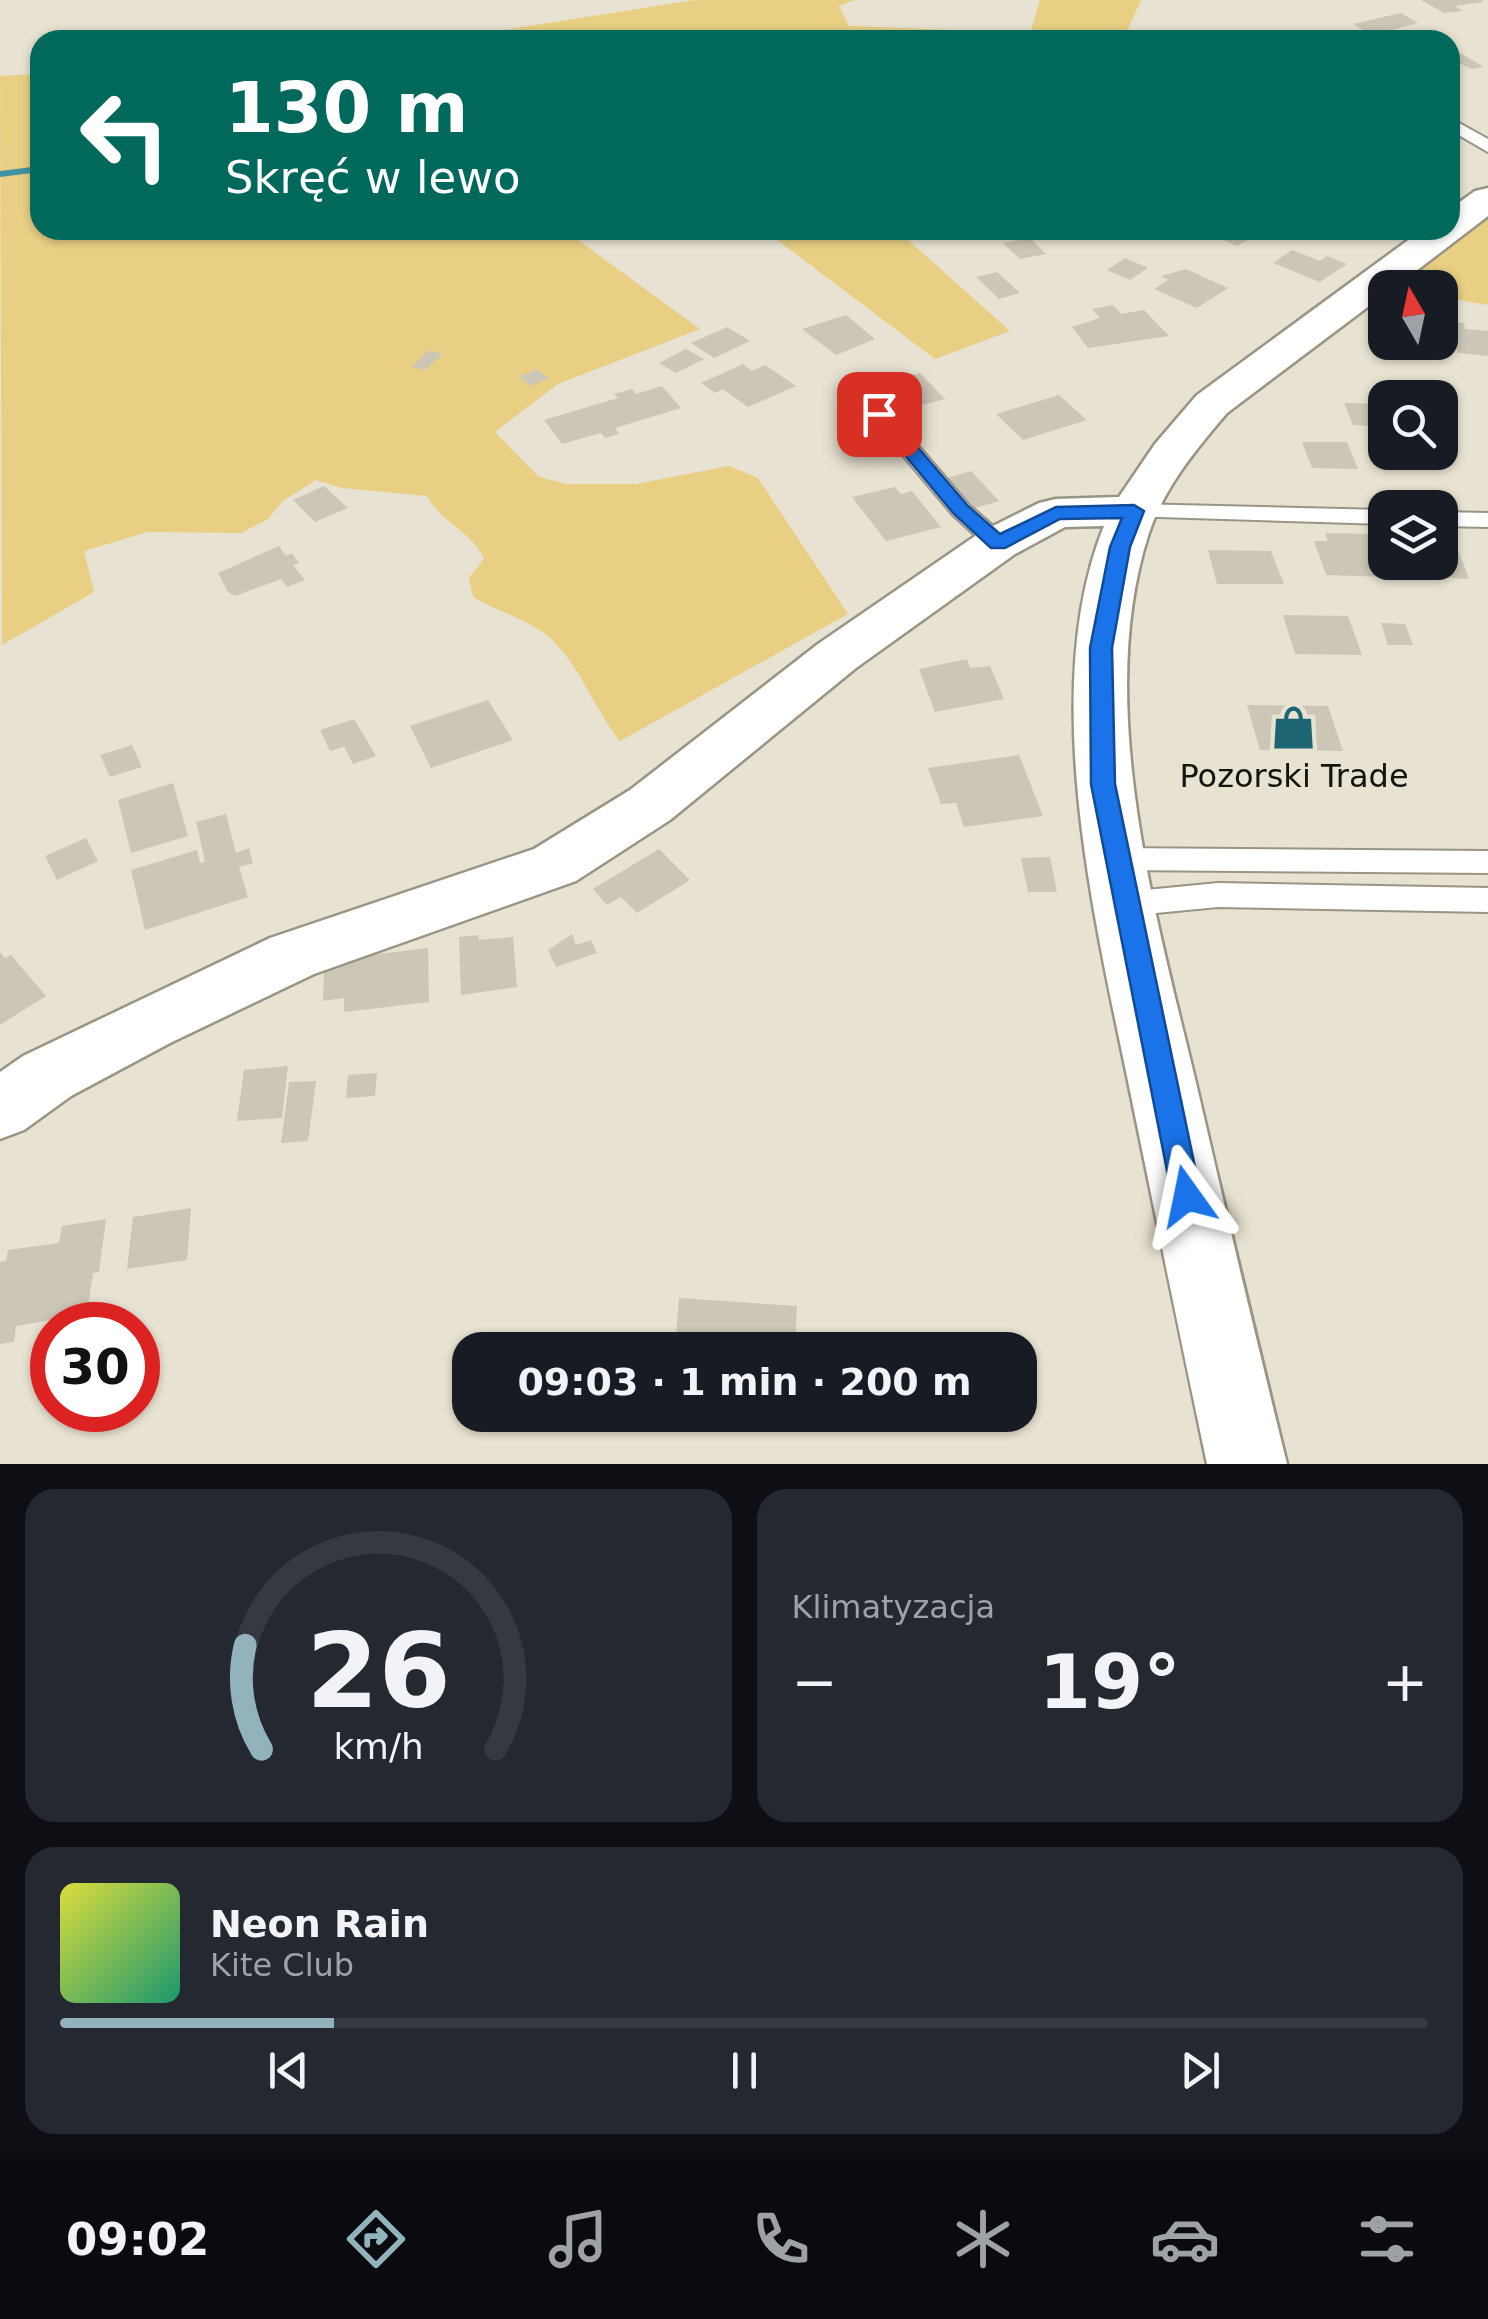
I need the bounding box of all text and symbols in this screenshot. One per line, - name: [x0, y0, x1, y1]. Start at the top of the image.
- text: 130 m: [225, 67, 468, 149]
- icon: left: [60, 70, 190, 200]
- text: Skręć w lewo: [225, 151, 521, 204]
- north arrow: [1368, 270, 1458, 360]
- map controls: [1368, 270, 1458, 580]
- pin: [837, 372, 922, 457]
- button: search: [1368, 380, 1458, 470]
- icon: arrive: [852, 387, 907, 442]
- button: layers: [1368, 490, 1458, 580]
- shop icon: Pozorski Trade: [1270, 704, 1318, 752]
- place label: Pozorski Trade: [1179, 757, 1409, 795]
- position arrow: [1135, 1144, 1239, 1248]
- speed limit sign: 30: [30, 1302, 160, 1432]
- text: 09:03 · 1 min · 200 m: [517, 1360, 972, 1404]
- text: Klimatyzacja: [792, 1588, 995, 1626]
- text: 26: [306, 1610, 451, 1732]
- text: 19°: [1039, 1638, 1181, 1726]
- text: −: [792, 1650, 838, 1714]
- text: +: [1382, 1650, 1428, 1714]
- text: km/h: [333, 1726, 423, 1767]
- text: Neon Rain: [210, 1902, 429, 1946]
- text: Kite Club: [210, 1946, 354, 1984]
- icon: previous: [261, 2043, 316, 2098]
- icon: pause: [717, 2043, 772, 2098]
- icon: next: [1173, 2043, 1228, 2098]
- icon: directions: [341, 2204, 411, 2274]
- icon: music: [543, 2204, 613, 2274]
- icon: phone: [746, 2204, 816, 2274]
- icon: climate: [948, 2204, 1018, 2274]
- icon: car: [1150, 2204, 1220, 2274]
- icon: filters: [1352, 2204, 1422, 2274]
- text: 09:02: [66, 2213, 209, 2266]

